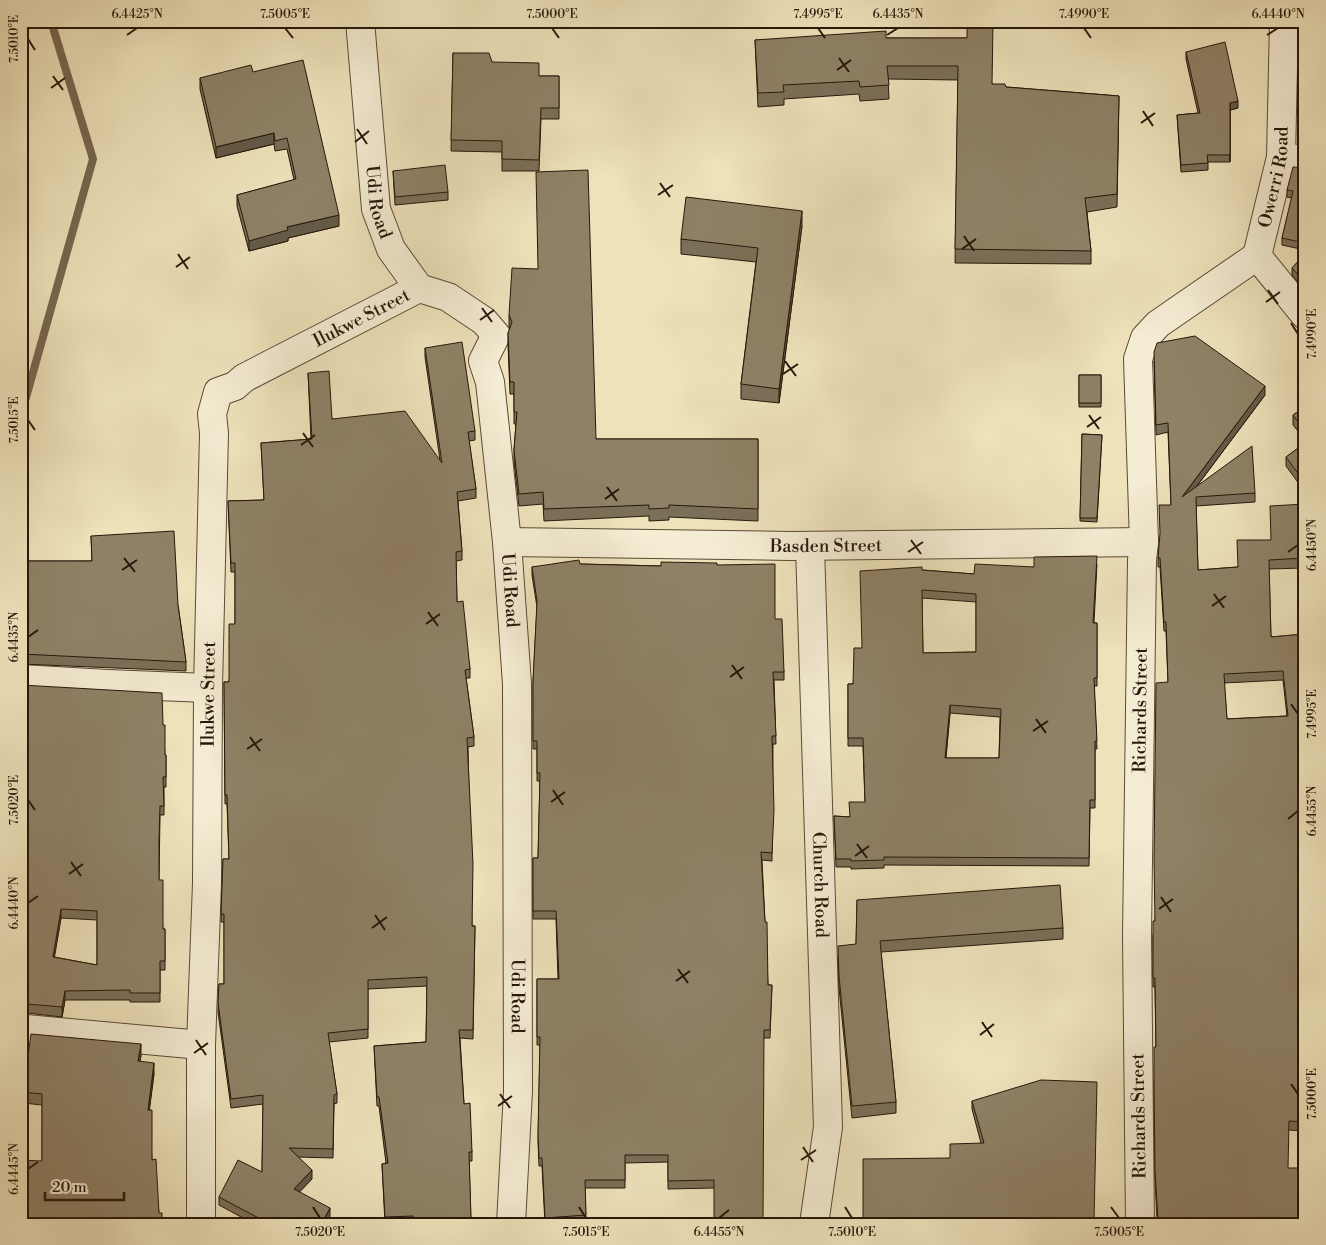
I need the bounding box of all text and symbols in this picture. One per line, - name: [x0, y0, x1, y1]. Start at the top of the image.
- text: 6.4425°N: [111, 7, 163, 22]
- text: 7.5005°E: [260, 7, 310, 22]
- text: 7.5000°E: [526, 7, 578, 22]
- text: 7.4995°E: [793, 7, 843, 22]
- text: 6.4435°N: [872, 7, 924, 22]
- text: 7.4990°E: [1059, 7, 1109, 22]
- text: 6.4440°N: [1251, 7, 1305, 22]
- text: 7.5010°E: [7, 15, 22, 63]
- street label: Owerri Road: [1253, 125, 1293, 230]
- street label: Udi Road: [361, 164, 398, 242]
- street label: Ilukwe Street: [309, 283, 414, 352]
- text: 7.4990°E: [1305, 309, 1320, 359]
- text: 7.5015°E: [7, 396, 22, 444]
- text: 6.4450°N: [1305, 519, 1320, 571]
- street label: Basden Street: [769, 533, 883, 558]
- street label: Udi Road: [496, 552, 525, 629]
- text: 6.4435°N: [7, 611, 22, 663]
- street label: Ilukwe Street: [196, 640, 221, 747]
- street label: Richards Street: [1128, 646, 1152, 773]
- text: 7.4995°E: [1305, 689, 1320, 739]
- text: 7.5020°E: [7, 775, 22, 825]
- text: 6.4455°N: [1305, 785, 1320, 837]
- street label: Church Road: [807, 831, 834, 939]
- text: 6.4440°N: [7, 876, 22, 930]
- street label: Udi Road: [506, 959, 529, 1034]
- street label: Richards Street: [1126, 1052, 1152, 1179]
- text: 7.5000°E: [1305, 1068, 1320, 1120]
- text: 6.4445°N: [7, 1143, 22, 1195]
- scale bar: [45, 1170, 124, 1202]
- text: 20 m: [52, 1178, 87, 1197]
- text: 7.5020°E: [295, 1225, 345, 1240]
- text: 7.5015°E: [562, 1225, 610, 1240]
- text: 6.4455°N: [693, 1225, 745, 1240]
- text: 7.5010°E: [828, 1225, 876, 1240]
- text: 7.5005°E: [1094, 1225, 1144, 1240]

